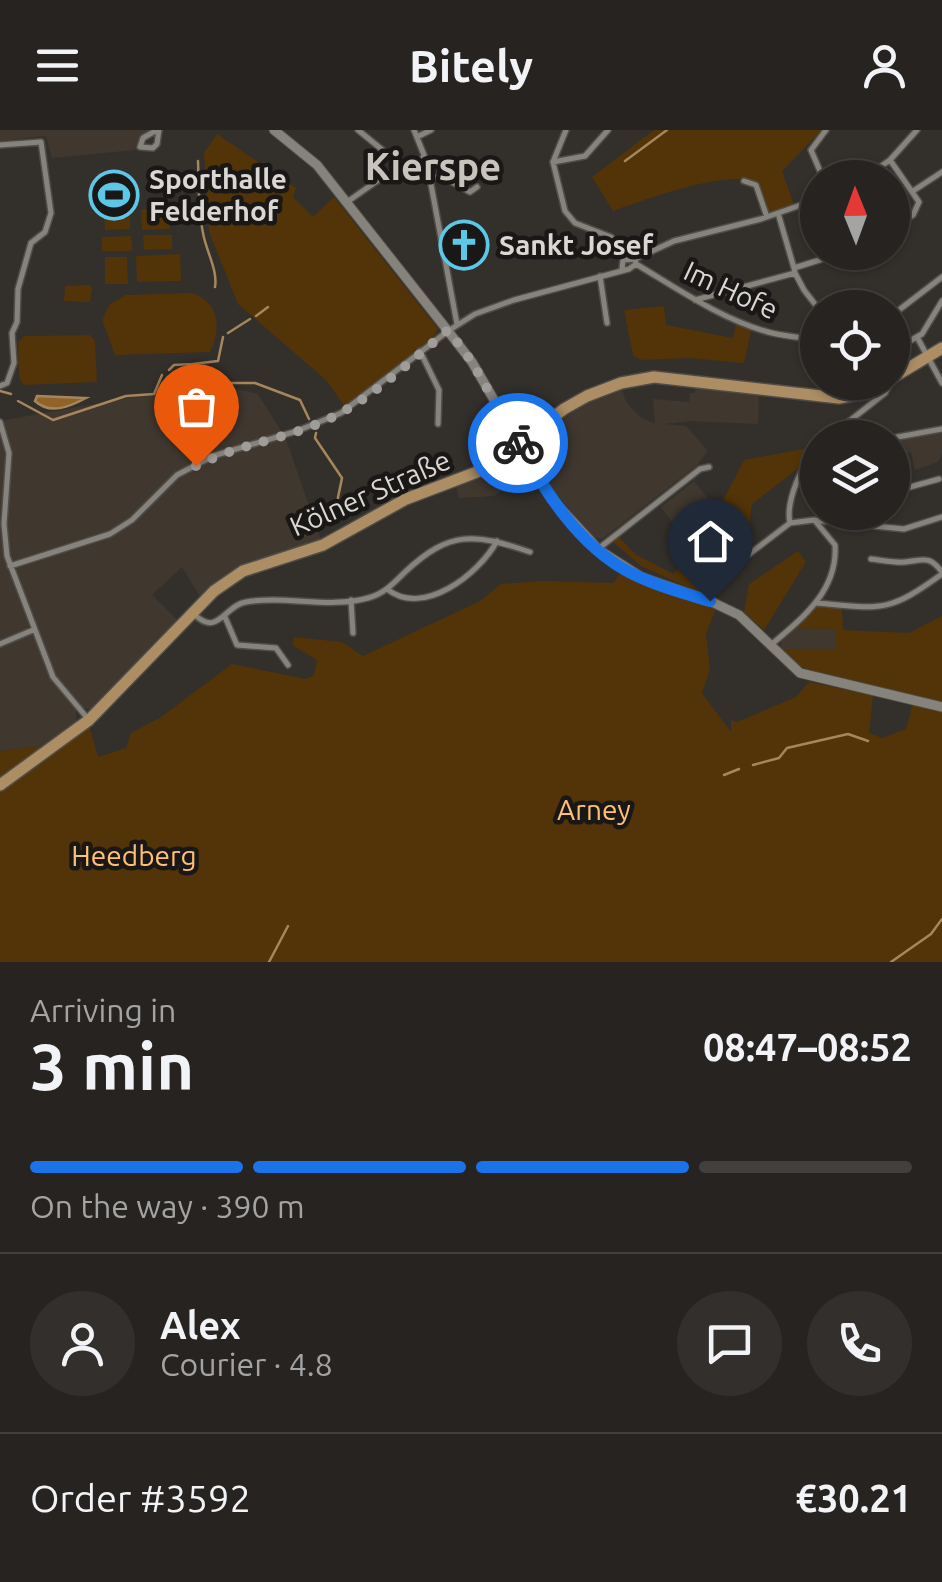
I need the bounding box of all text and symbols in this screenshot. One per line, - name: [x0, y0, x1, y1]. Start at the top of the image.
- icon: menu: [30, 38, 85, 93]
- icon: person: [857, 38, 912, 93]
- text: Bitely: [409, 40, 533, 91]
- district label: Kierspe: [365, 145, 501, 187]
- north arrow: [800, 160, 910, 270]
- map controls: [800, 160, 910, 530]
- place label: Sporthalle Felderhof: [149, 163, 287, 226]
- sports icon: Sporthalle Felderhof: [88, 169, 140, 221]
- church icon: Sankt Josef: [438, 219, 490, 271]
- place label: Sankt Josef: [499, 229, 654, 260]
- street label: Im Hofe: [679, 254, 783, 325]
- button: locate: [800, 290, 910, 400]
- pin: [154, 364, 239, 467]
- icon: bag: [169, 379, 224, 434]
- courier: [468, 393, 568, 493]
- icon: bike: [491, 416, 546, 471]
- button: layers: [800, 420, 910, 530]
- street label: Kölner Straße: [285, 443, 455, 542]
- pin: [668, 499, 753, 602]
- icon: home: [683, 514, 738, 569]
- park label: Arney: [557, 794, 631, 825]
- park label: Heedberg: [71, 840, 197, 871]
- text: Arriving in: [30, 992, 176, 1028]
- text: 08:47–08:52: [703, 1026, 912, 1068]
- text: 3 min: [30, 1029, 194, 1102]
- text: On the way · 390 m: [30, 1188, 305, 1224]
- button: person: [30, 1291, 135, 1396]
- button: chat: [677, 1291, 782, 1396]
- button: phone: [807, 1291, 912, 1396]
- text: Alex: [160, 1304, 241, 1346]
- text: Courier · 4.8: [160, 1346, 333, 1382]
- text: Order #3592: [30, 1477, 251, 1519]
- text: €30.21: [795, 1477, 912, 1519]

